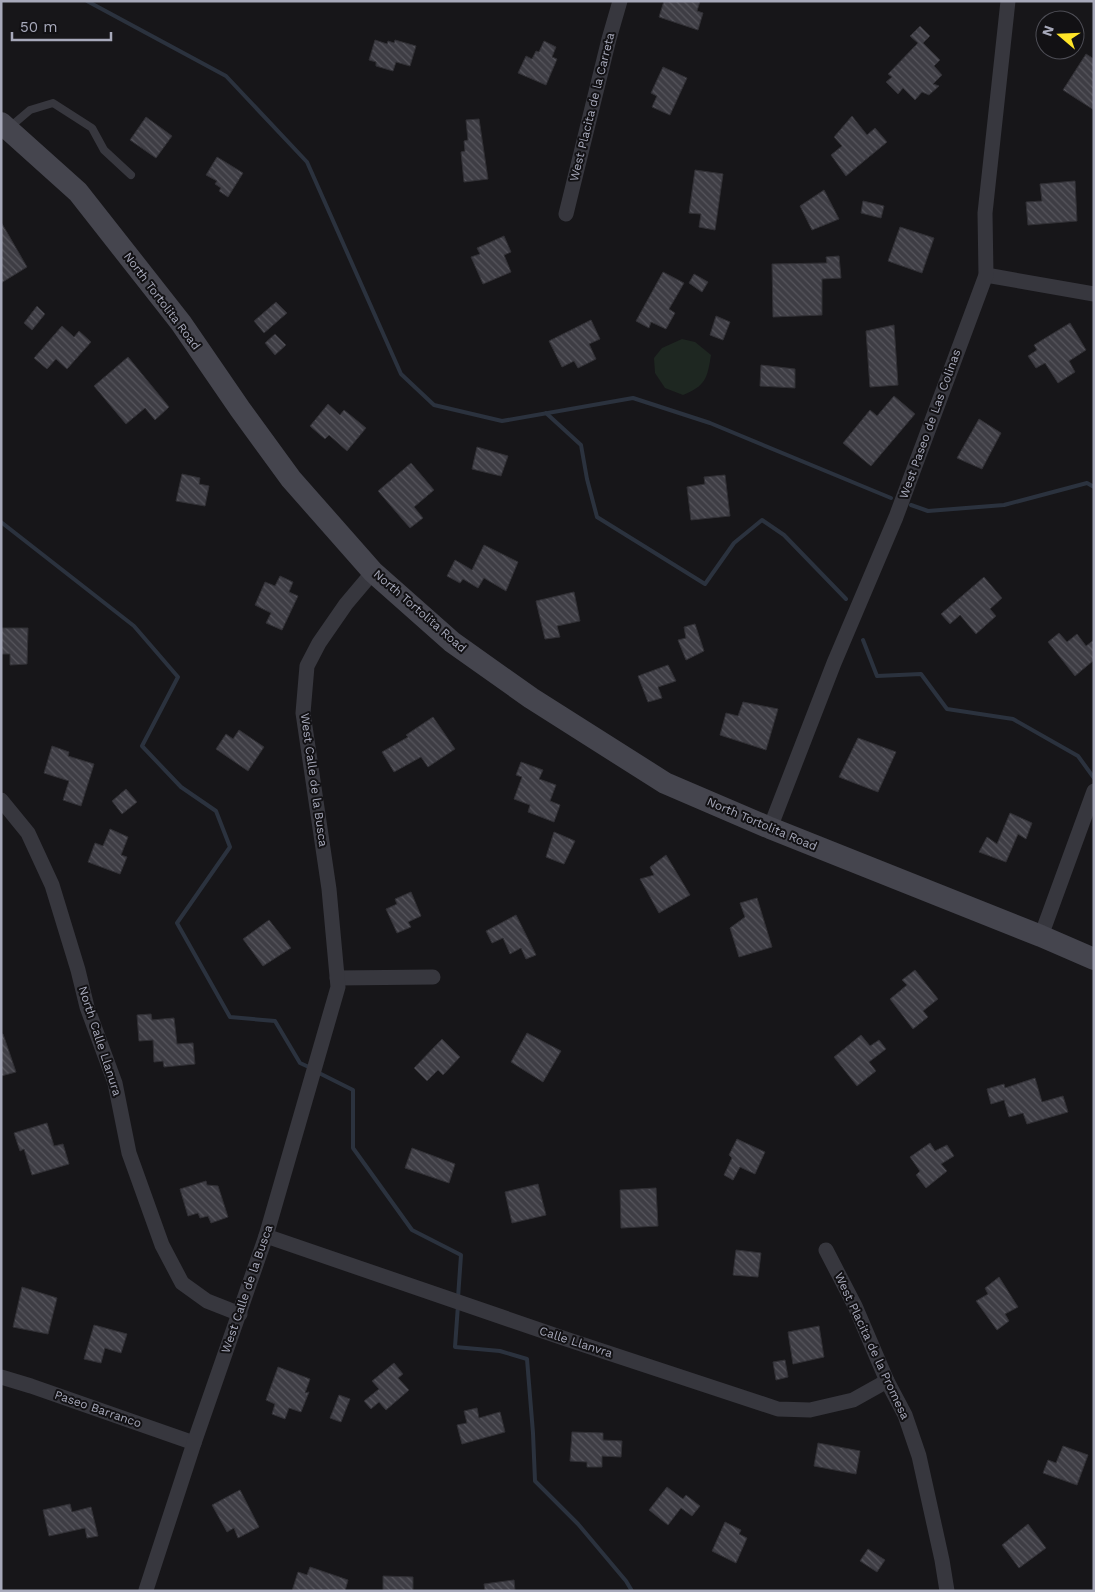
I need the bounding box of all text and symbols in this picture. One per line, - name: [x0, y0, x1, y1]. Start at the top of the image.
- scale bar: [12, 10, 111, 42]
- north arrow: [1035, 10, 1085, 60]
- text: 50 m: [20, 18, 57, 36]
- text: N: [1038, 23, 1057, 38]
- street label: West Placita de la Carreta: [567, 31, 617, 183]
- street label: North Tortolita Road: [121, 250, 203, 352]
- street label: West Paseo de Las Colinas: [896, 347, 964, 501]
- street label: North Tortolita Road: [371, 567, 469, 655]
- street label: West Calle de la Busca: [298, 712, 330, 848]
- street label: North Tortolita Road: [705, 794, 819, 854]
- street label: North Calle Llanura: [76, 984, 124, 1098]
- street label: West Calle de la Busca: [218, 1223, 276, 1355]
- street label: West Placita de la Promesa: [832, 1270, 912, 1422]
- street label: Calle Llanvra: [538, 1324, 615, 1360]
- street label: Paseo Barranco: [53, 1388, 143, 1430]

